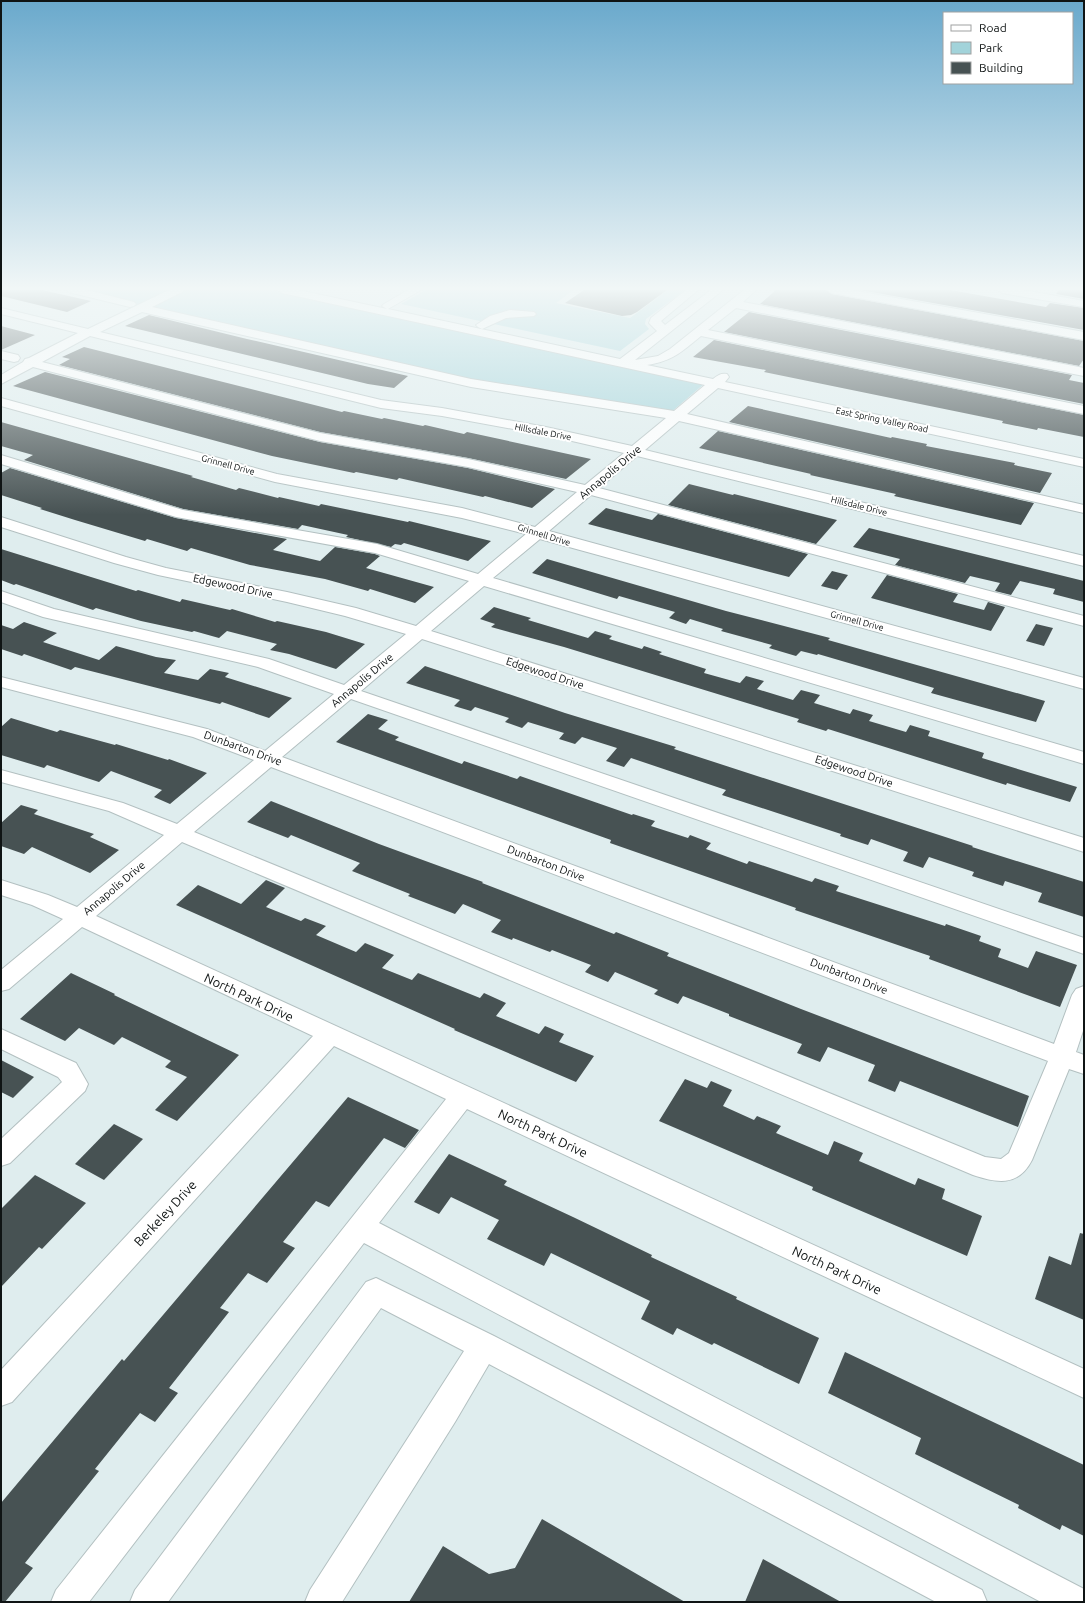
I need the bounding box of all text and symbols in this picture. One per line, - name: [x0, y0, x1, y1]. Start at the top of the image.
- legend: [943, 12, 1073, 84]
- text: Road: [979, 21, 1007, 34]
- text: Park: [979, 41, 1003, 54]
- text: Building: [979, 61, 1023, 74]
- street label: East Spring Valley Road: [835, 405, 929, 435]
- street label: Hillsdale Drive: [514, 422, 572, 442]
- street label: Annapolis Drive: [577, 443, 643, 501]
- street label: Grinnell Drive: [200, 453, 256, 477]
- street label: Hillsdale Drive: [830, 494, 888, 518]
- street label: Grinnell Drive: [516, 522, 572, 548]
- street label: Edgewood Drive: [192, 572, 274, 600]
- street label: Grinnell Drive: [829, 609, 885, 633]
- street label: Annapolis Drive: [329, 651, 395, 709]
- street label: Edgewood Drive: [505, 655, 585, 691]
- street label: Dunbarton Drive: [202, 728, 284, 768]
- street label: Edgewood Drive: [814, 753, 894, 789]
- street label: Dunbarton Drive: [506, 843, 586, 883]
- street label: Annapolis Drive: [81, 859, 147, 917]
- street label: Dunbarton Drive: [809, 956, 889, 996]
- street label: North Park Drive: [202, 970, 296, 1024]
- street label: North Park Drive: [496, 1106, 590, 1160]
- street label: Berkeley Drive: [131, 1177, 199, 1249]
- street label: North Park Drive: [790, 1243, 884, 1297]

